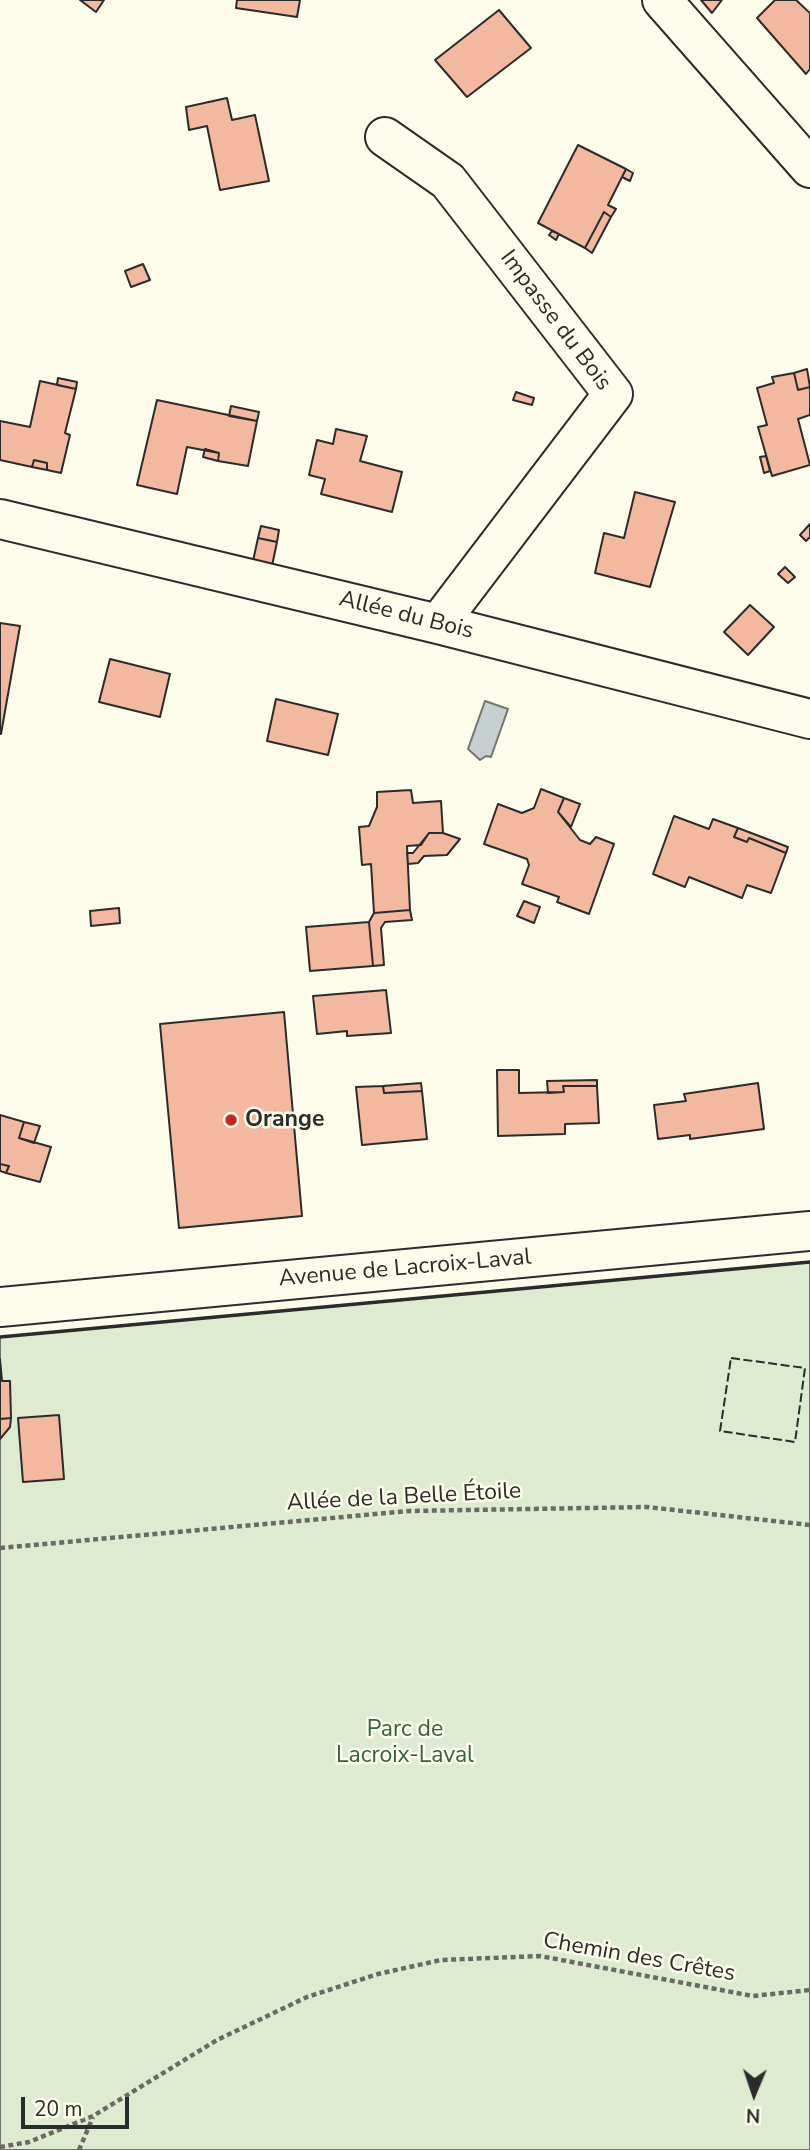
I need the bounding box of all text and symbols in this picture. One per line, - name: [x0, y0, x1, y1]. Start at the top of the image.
- street label: Impasse du Bois: [493, 245, 617, 397]
- street label: Allée du Bois: [336, 586, 476, 646]
- place label: Orange: [245, 1106, 324, 1134]
- marker: Orange: [223, 1112, 239, 1128]
- street label: Avenue de Lacroix-Laval: [277, 1244, 533, 1294]
- street label: Allée de la Belle Étoile: [286, 1478, 522, 1518]
- park label: Parc de Lacroix-Laval: [336, 1716, 474, 1770]
- street label: Chemin des Crêtes: [541, 1928, 737, 1988]
- north arrow: [719, 2059, 789, 2129]
- scale bar: [24, 2084, 133, 2128]
- text: 20 m: [34, 2095, 83, 2123]
- text: N: [746, 2102, 761, 2128]

